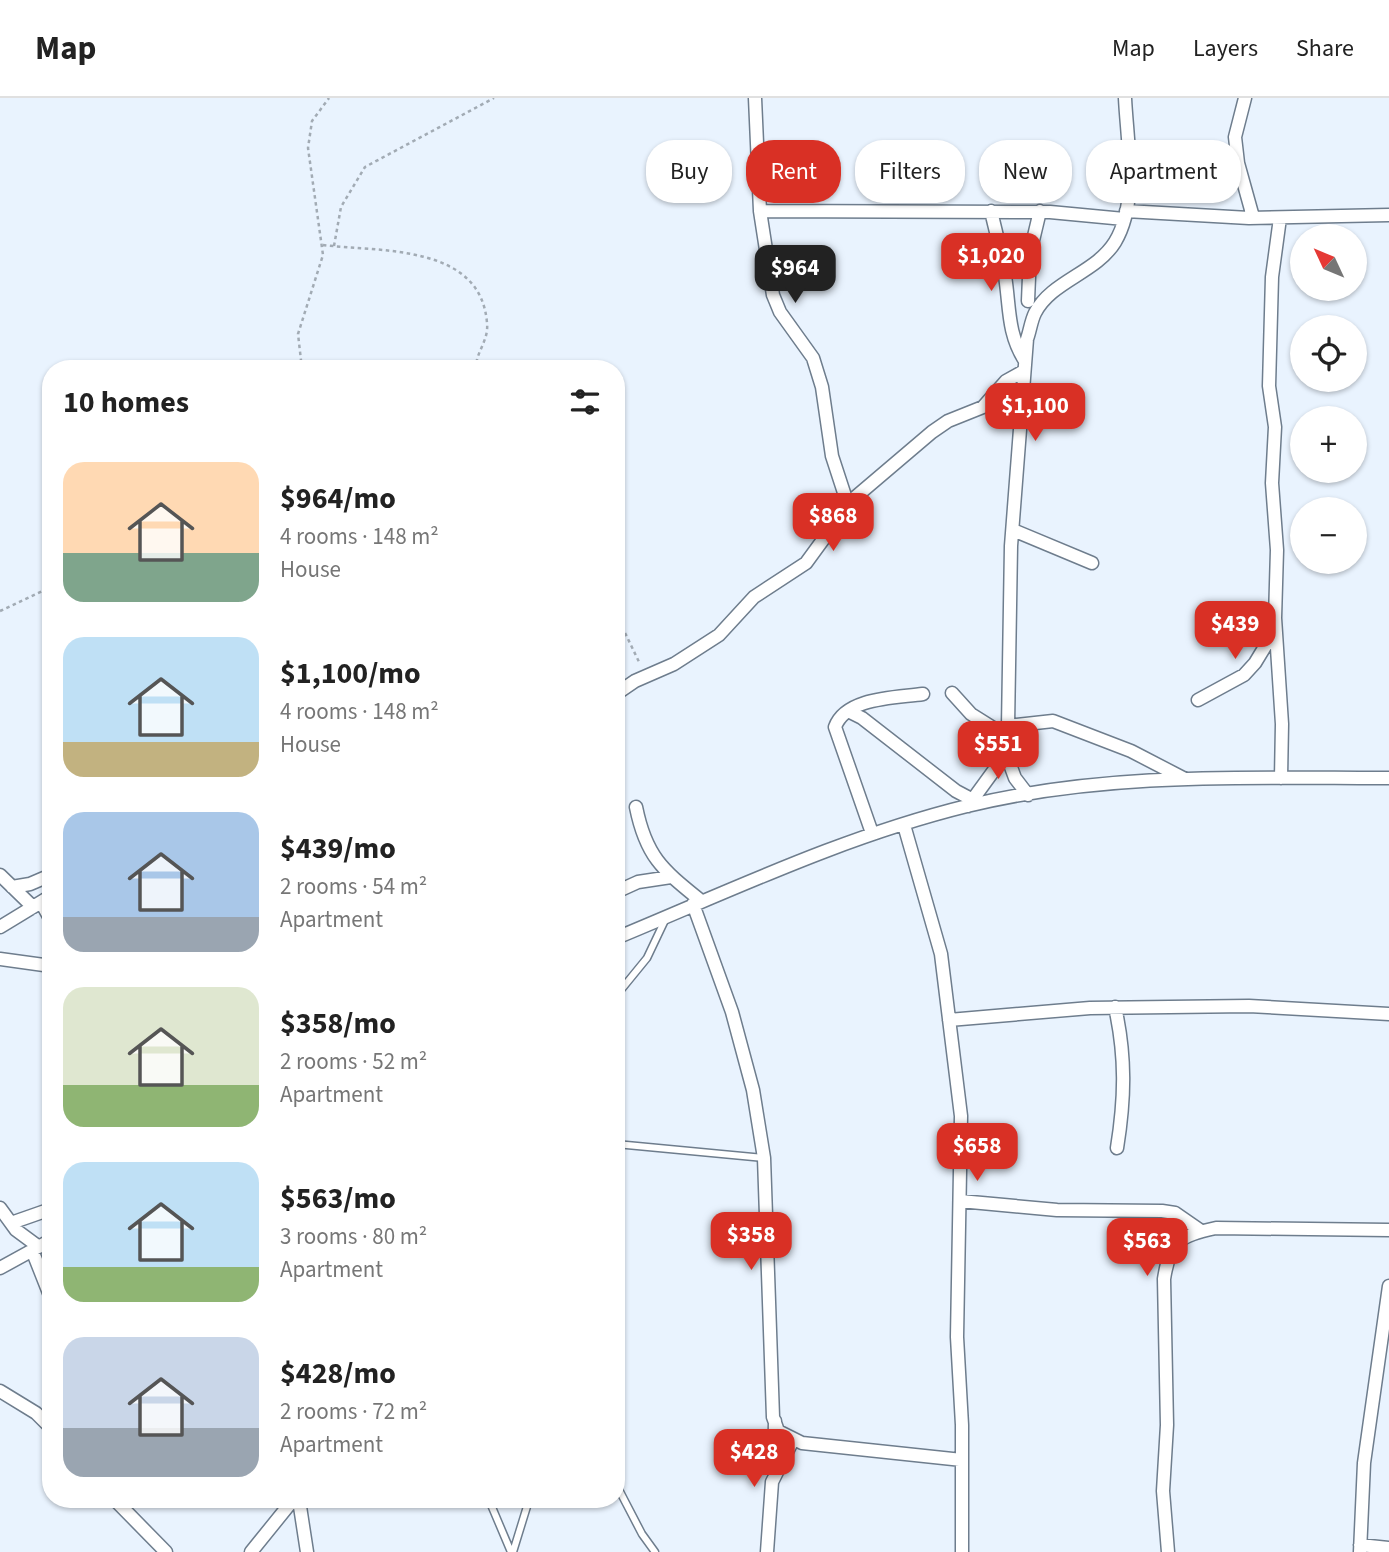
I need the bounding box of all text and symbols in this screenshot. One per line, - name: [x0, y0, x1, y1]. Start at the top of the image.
- text: Map: [35, 25, 96, 72]
- text: Map: [1112, 31, 1155, 66]
- text: Layers: [1193, 31, 1258, 66]
- text: Share: [1296, 31, 1354, 66]
- chip: Buy: [646, 140, 732, 203]
- chip: Rent: [746, 140, 841, 203]
- chip: Filters: [855, 140, 965, 203]
- chip: New: [979, 140, 1072, 203]
- chip: Apartment: [1086, 140, 1241, 203]
- north arrow: [1290, 224, 1367, 301]
- map controls: [1290, 224, 1367, 574]
- pin: $1,020: [934, 234, 1048, 293]
- text: $1,020: [957, 239, 1025, 272]
- pin: $964: [754, 246, 836, 305]
- text: $964: [771, 251, 819, 284]
- button: locate: [1290, 315, 1367, 392]
- text: 10 homes: [63, 381, 189, 424]
- icon: filters: [566, 383, 604, 421]
- pin: $1,100: [978, 384, 1092, 443]
- text: $1,100: [1001, 389, 1069, 422]
- button: +: [1290, 406, 1367, 483]
- text: $964/mo: [280, 477, 396, 520]
- icon: home: [119, 490, 203, 574]
- pin: $868: [792, 494, 874, 553]
- button: −: [1290, 497, 1367, 574]
- text: $868: [809, 499, 857, 532]
- text: 4 rooms · 148 m²: [280, 520, 439, 553]
- text: House: [280, 553, 341, 586]
- pin: $439: [1194, 602, 1276, 661]
- text: $439: [1211, 607, 1259, 640]
- text: $1,100/mo: [280, 652, 421, 695]
- icon: home: [119, 665, 203, 749]
- text: 4 rooms · 148 m²: [280, 695, 439, 728]
- pin: $551: [957, 722, 1039, 781]
- text: $551: [974, 727, 1022, 760]
- text: House: [280, 728, 341, 761]
- text: $439/mo: [280, 827, 396, 870]
- icon: home: [119, 840, 203, 924]
- text: 2 rooms · 54 m²: [280, 870, 427, 903]
- text: Apartment: [280, 903, 383, 936]
- text: $358/mo: [280, 1002, 396, 1045]
- icon: home: [119, 1015, 203, 1099]
- text: 2 rooms · 52 m²: [280, 1045, 427, 1078]
- text: Apartment: [280, 1078, 383, 1111]
- pin: $658: [936, 1124, 1018, 1183]
- text: $658: [953, 1129, 1001, 1162]
- text: $563/mo: [280, 1177, 396, 1220]
- icon: home: [119, 1190, 203, 1274]
- pin: $358: [710, 1212, 792, 1272]
- text: $358: [727, 1218, 775, 1251]
- pin: $563: [1106, 1218, 1188, 1278]
- text: 3 rooms · 80 m²: [280, 1220, 427, 1253]
- text: $563: [1123, 1224, 1171, 1257]
- text: Apartment: [280, 1253, 383, 1286]
- text: $428/mo: [280, 1352, 396, 1395]
- icon: home: [119, 1365, 203, 1449]
- text: 2 rooms · 72 m²: [280, 1395, 427, 1428]
- text: Apartment: [280, 1428, 383, 1461]
- pin: $428: [713, 1430, 795, 1489]
- text: $428: [730, 1435, 778, 1468]

